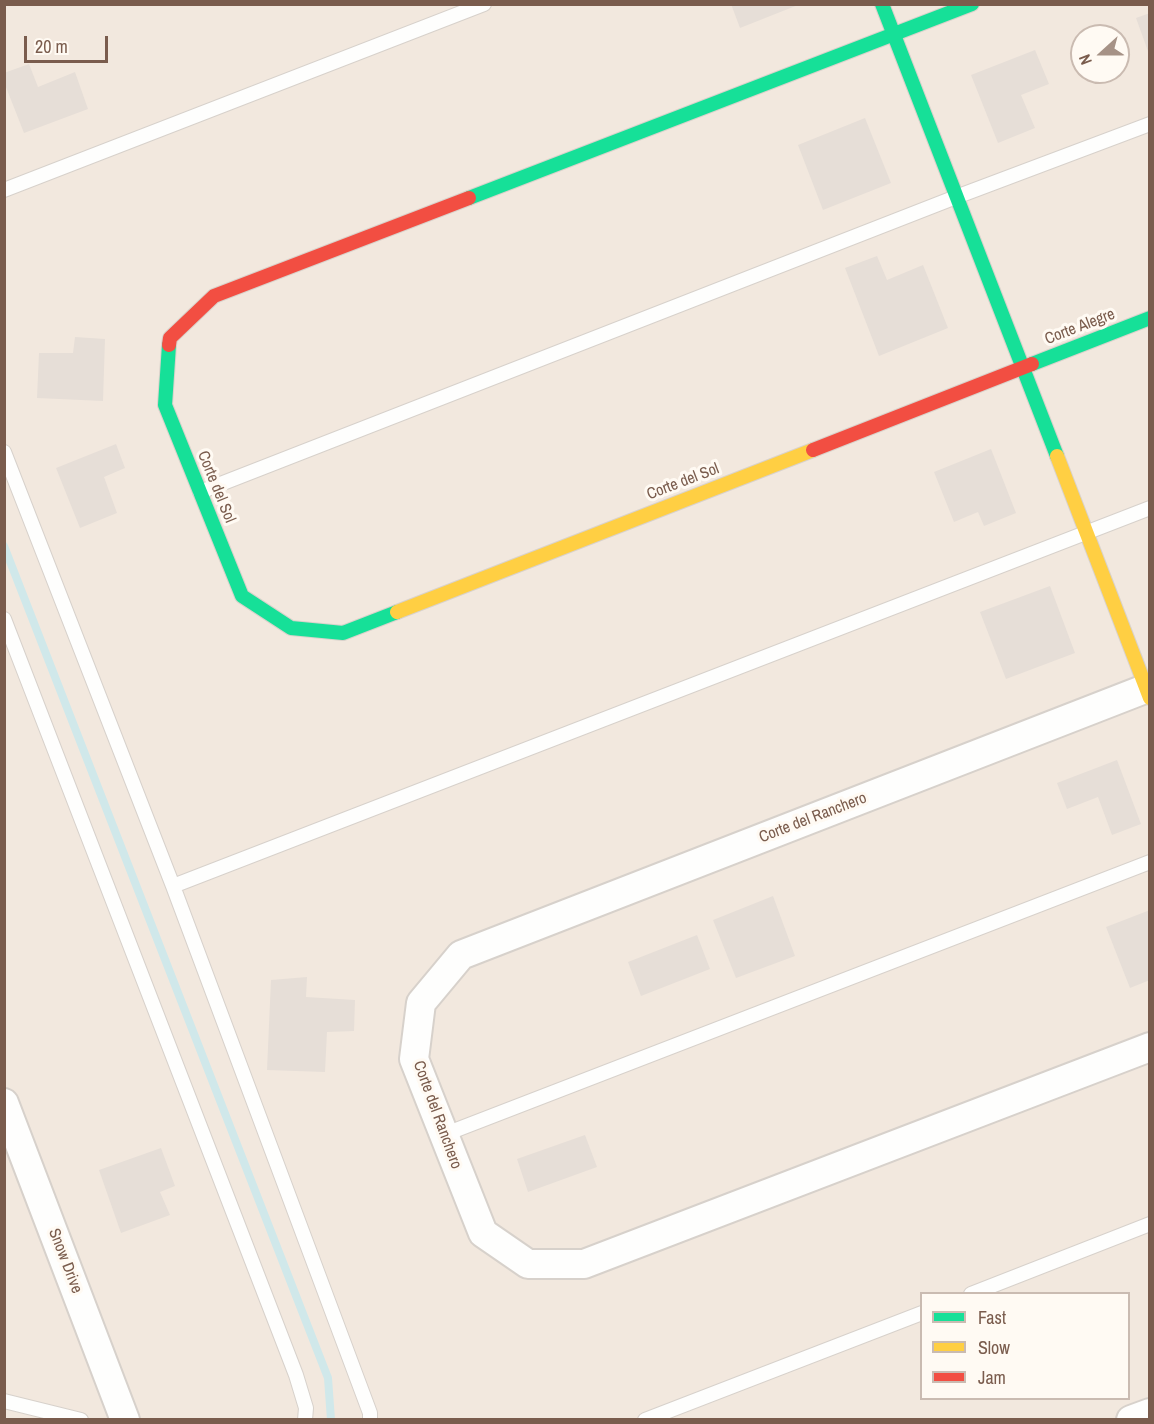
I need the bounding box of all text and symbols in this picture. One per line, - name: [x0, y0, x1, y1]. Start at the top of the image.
- scale bar: [27, 24, 111, 62]
- north arrow: [1070, 24, 1130, 84]
- text: 20 m: [35, 34, 68, 59]
- text: N: [1073, 51, 1097, 68]
- street label: Corte Alegre: [1042, 305, 1118, 349]
- street label: Corte del Sol: [193, 448, 239, 526]
- street label: Corte del Sol: [644, 459, 722, 505]
- street label: Corte del Ranchero: [756, 789, 870, 847]
- street label: Corte del Ranchero: [409, 1058, 465, 1172]
- street label: Snow Drive: [44, 1226, 86, 1296]
- legend: [920, 1292, 1130, 1400]
- text: Fast: [978, 1305, 1006, 1330]
- text: Slow: [978, 1335, 1010, 1360]
- text: Jam: [978, 1365, 1006, 1390]

